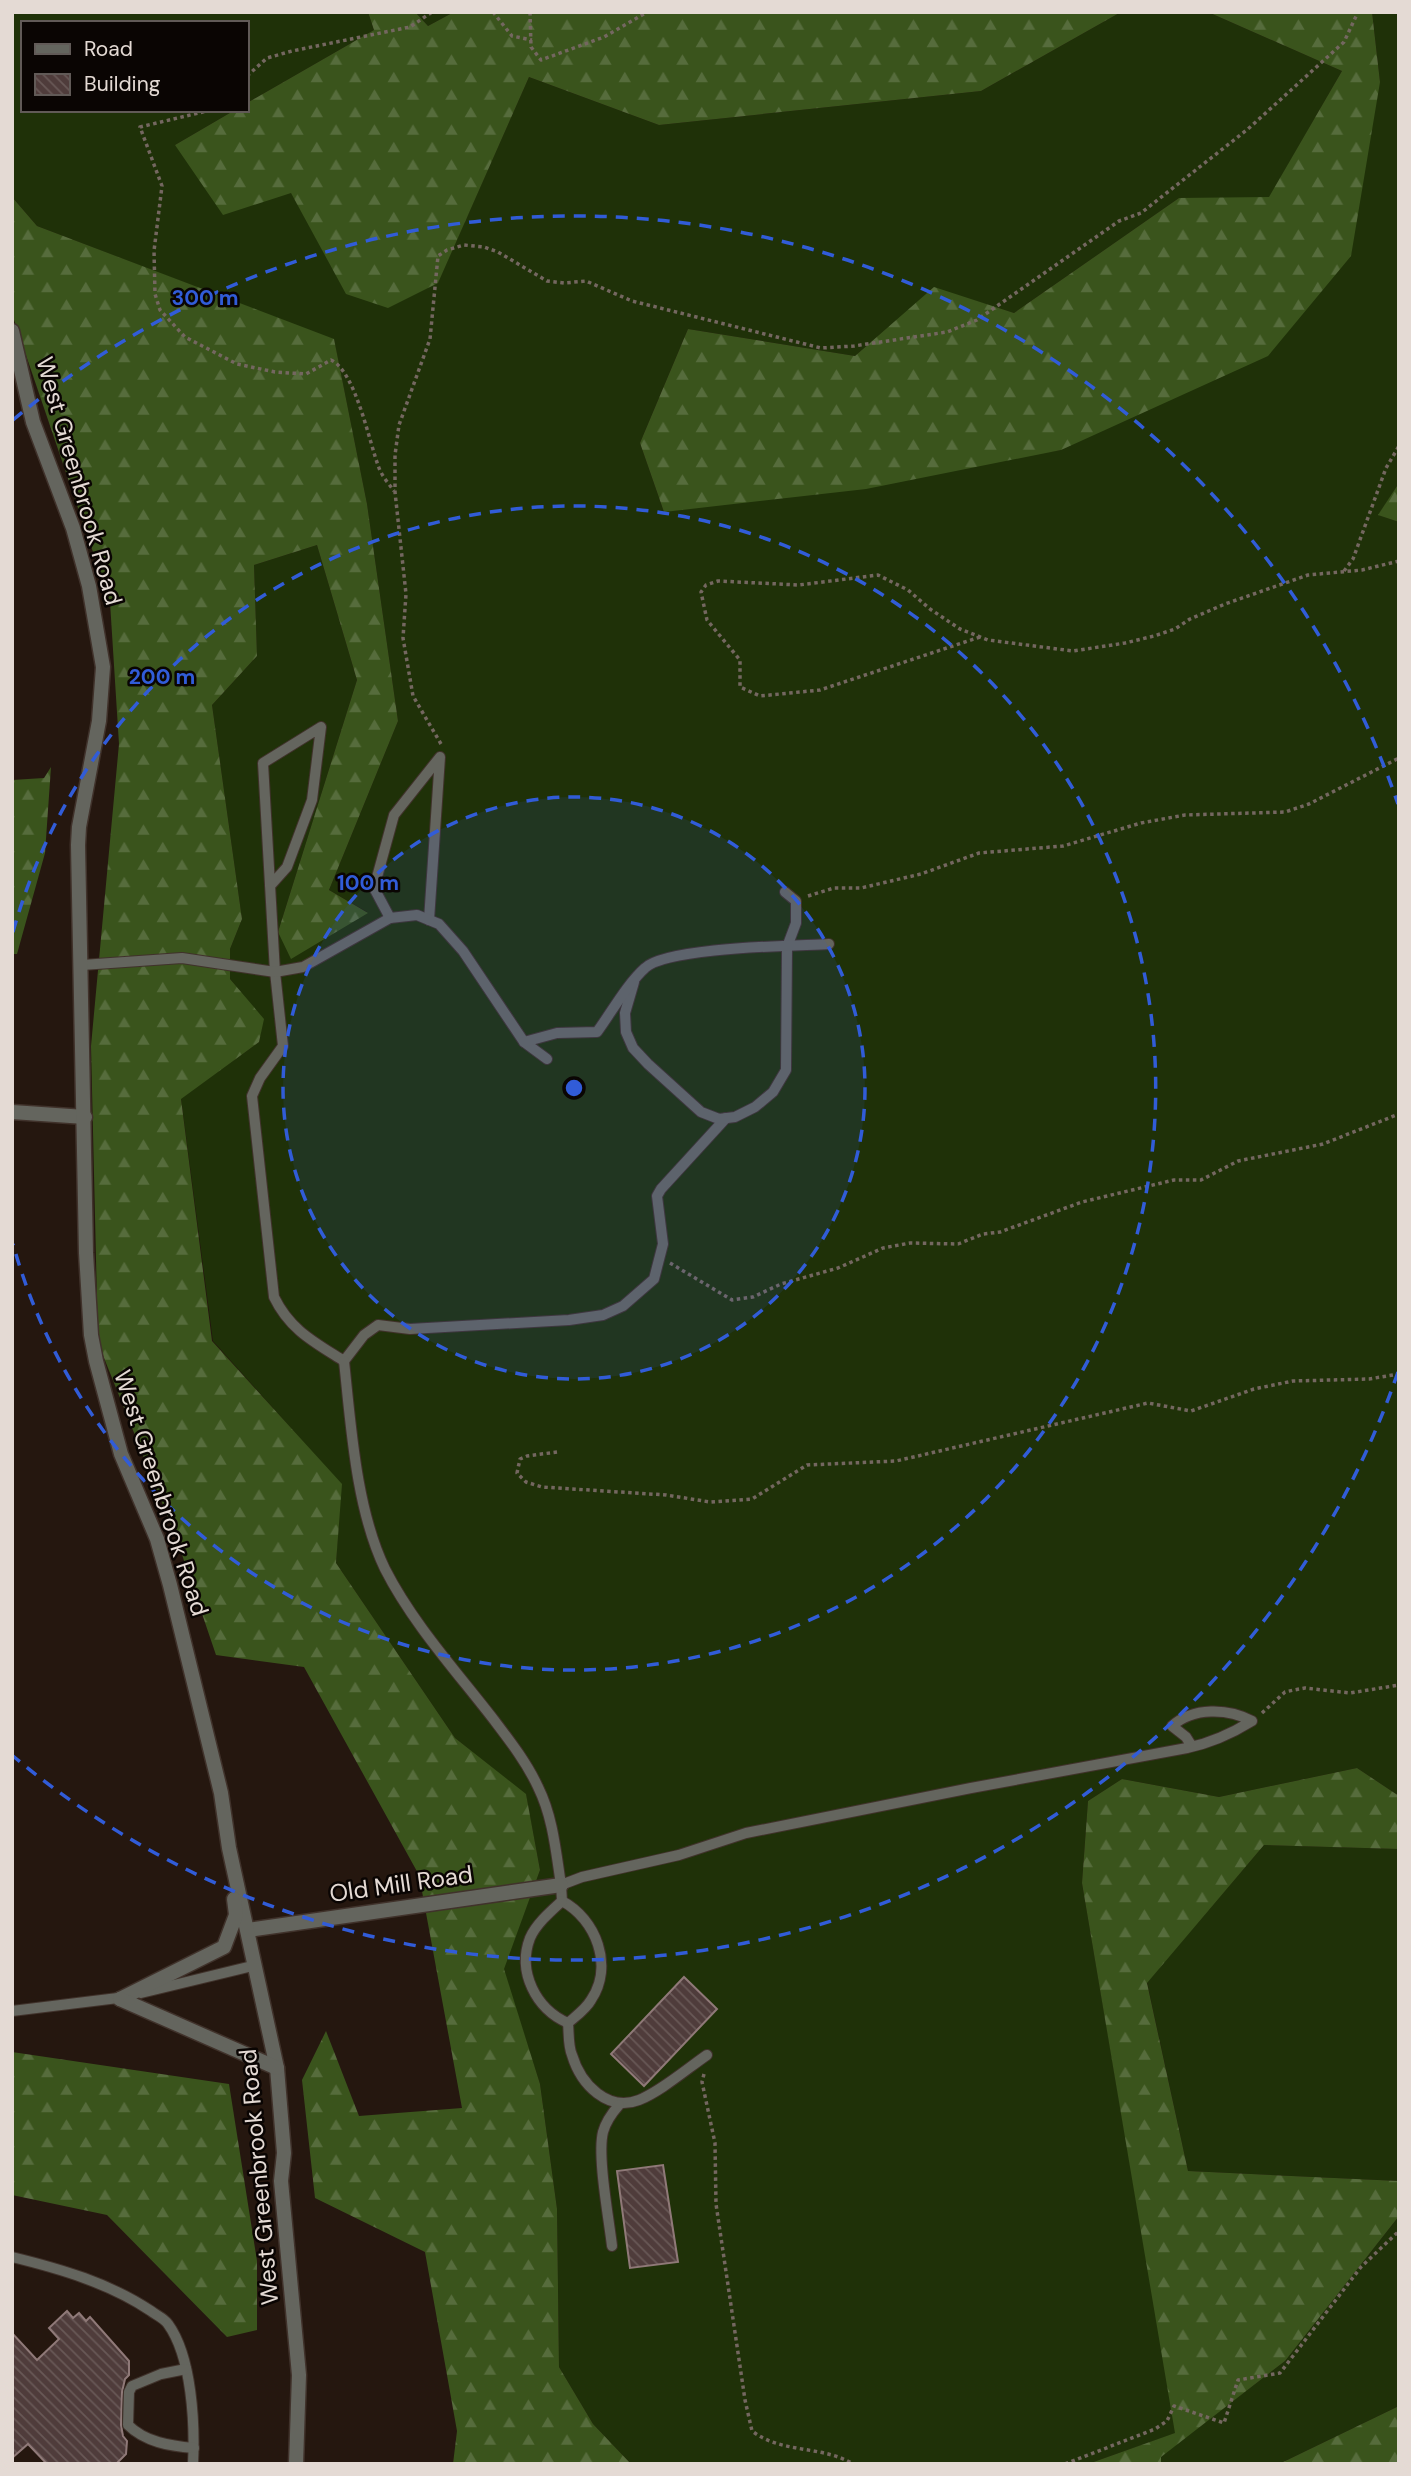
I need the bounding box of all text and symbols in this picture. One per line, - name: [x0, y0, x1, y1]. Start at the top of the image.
- legend: [21, 21, 248, 112]
- text: Road: [84, 35, 133, 63]
- text: Building: [84, 70, 161, 98]
- text: 300 m: [172, 284, 238, 312]
- street label: West Greenbrook Road: [29, 353, 130, 609]
- text: 200 m: [129, 663, 195, 691]
- text: 100 m: [337, 869, 399, 897]
- centre of rings: [562, 1076, 586, 1100]
- street label: West Greenbrook Road: [107, 1366, 216, 1620]
- street label: Old Mill Road: [327, 1858, 475, 1909]
- street label: West Greenbrook Road: [232, 2048, 285, 2306]

